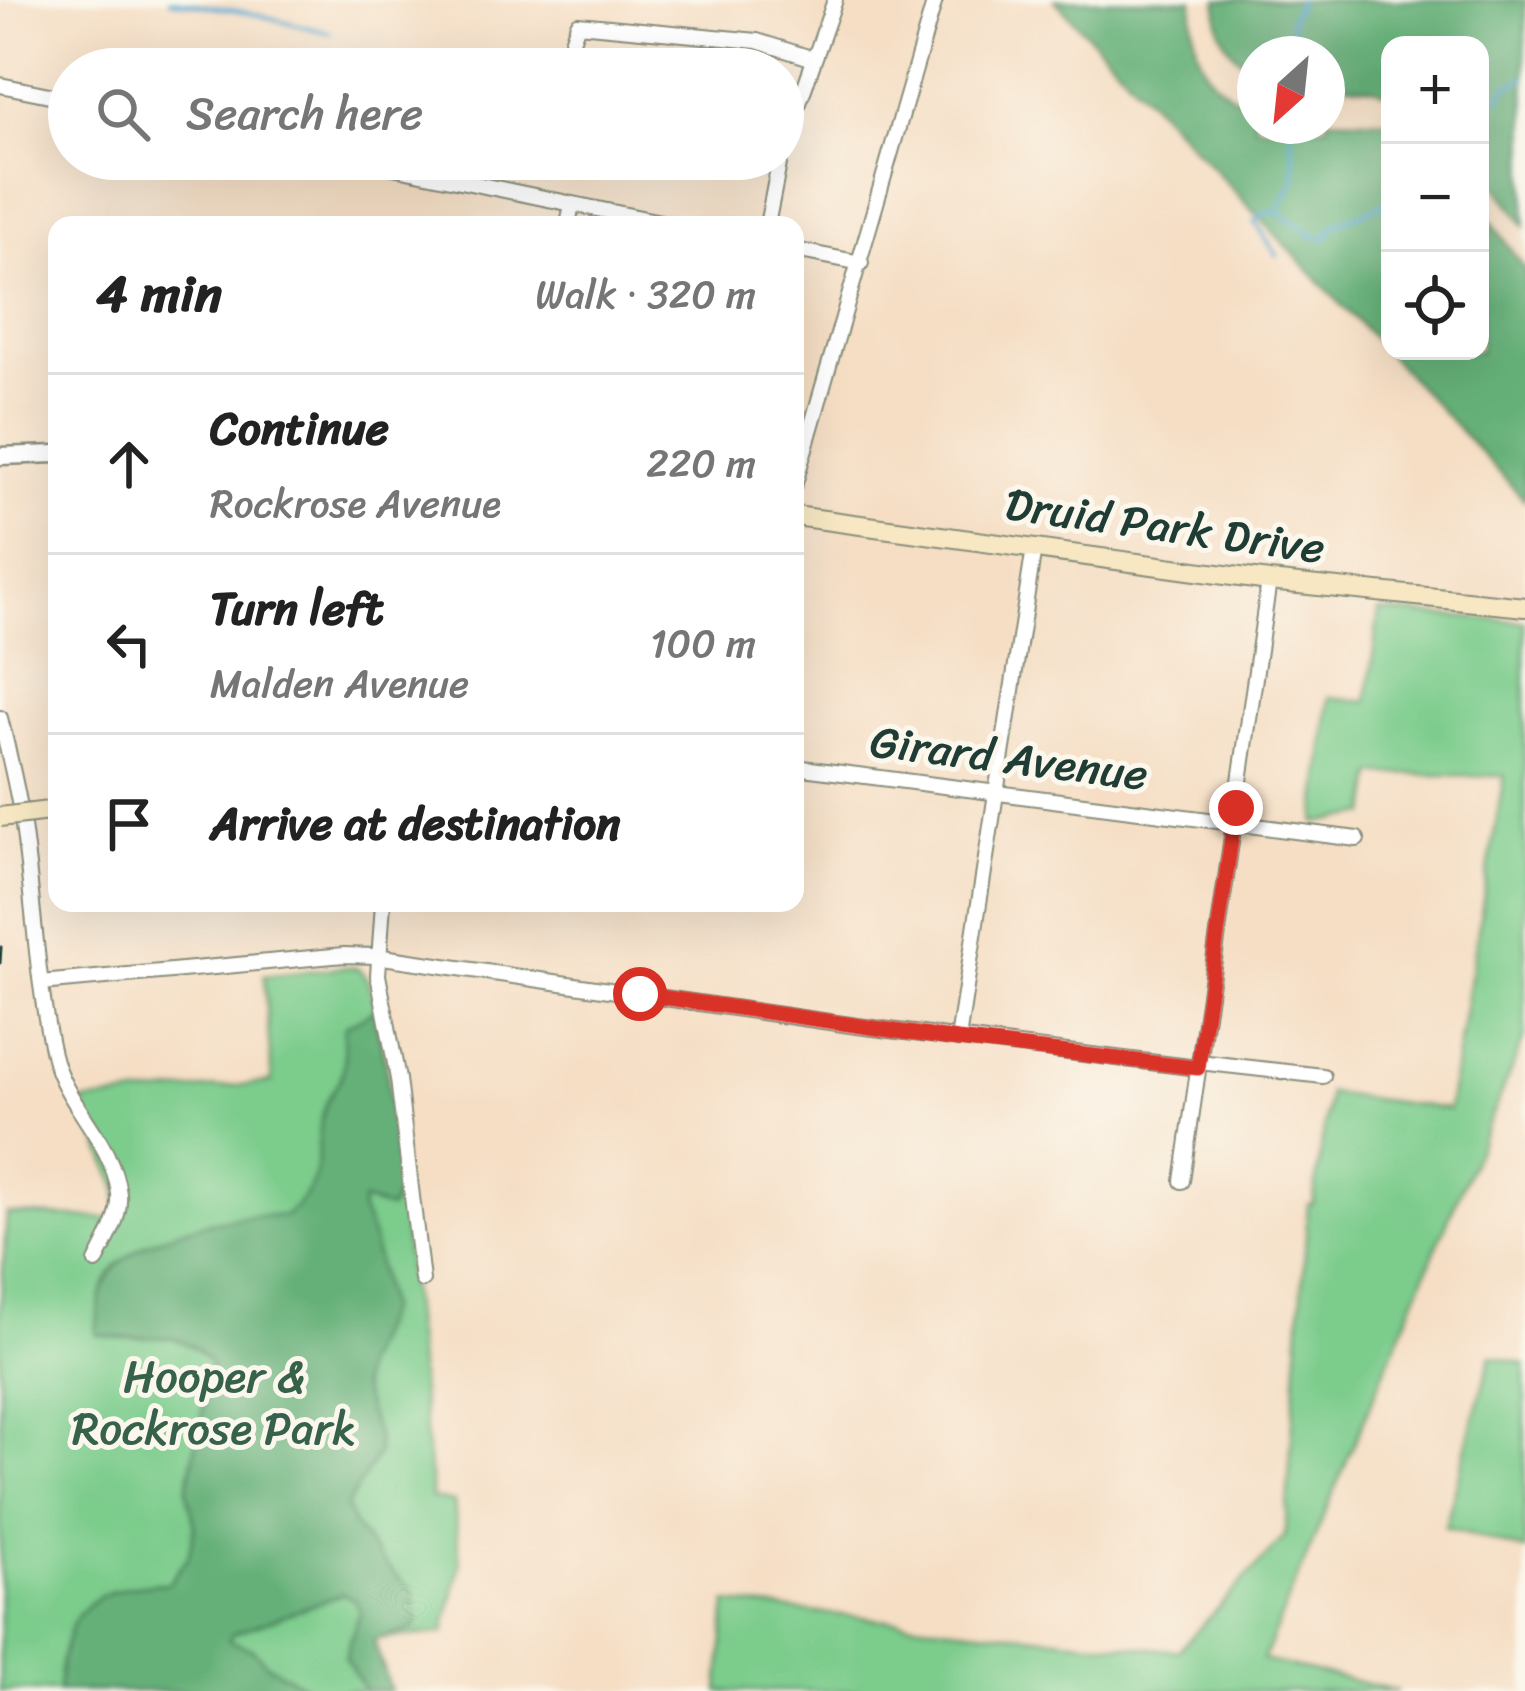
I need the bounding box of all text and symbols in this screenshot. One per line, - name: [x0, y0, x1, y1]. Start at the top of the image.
- north arrow: [1237, 36, 1345, 144]
- map controls: [1381, 36, 1489, 360]
- button: +: [1381, 36, 1489, 144]
- search box: [48, 48, 804, 180]
- text: Search here: [186, 74, 423, 154]
- icon: search: [90, 81, 156, 147]
- button: −: [1381, 144, 1489, 252]
- text: 4 min: [96, 249, 222, 339]
- button: locate: [1381, 252, 1489, 360]
- text: Walk · 320 m: [535, 260, 756, 329]
- text: Continue: [210, 389, 389, 469]
- text: 220 m: [646, 429, 756, 498]
- icon: ahead: [96, 431, 162, 497]
- street label: Druid Park Drive: [1000, 464, 1330, 588]
- text: Rockrose Avenue: [210, 469, 501, 538]
- text: Turn left: [210, 569, 383, 649]
- text: 100 m: [650, 609, 756, 678]
- icon: left: [96, 611, 162, 677]
- text: Malden Avenue: [210, 649, 469, 718]
- street label: Girard Avenue: [866, 701, 1152, 815]
- route end: [1209, 781, 1263, 835]
- text: Arrive at destination: [210, 784, 620, 864]
- icon: arrive: [96, 791, 162, 857]
- route start: [613, 967, 667, 1021]
- park label: Hooper & Rockrose Park: [72, 1337, 356, 1469]

